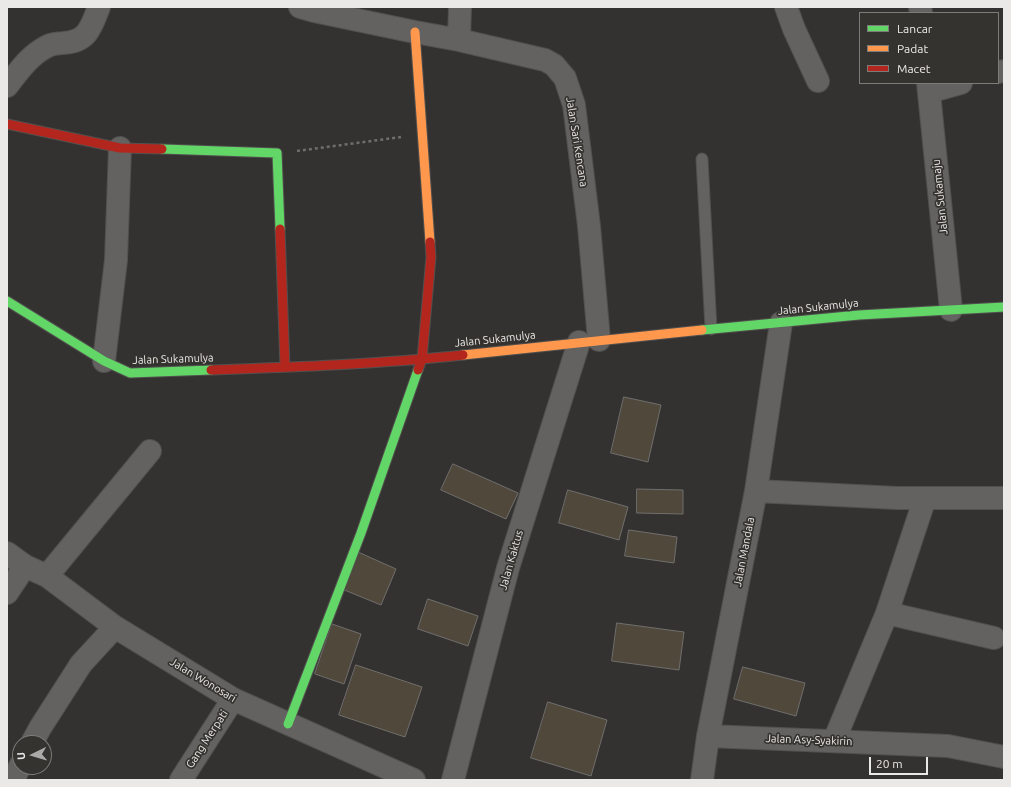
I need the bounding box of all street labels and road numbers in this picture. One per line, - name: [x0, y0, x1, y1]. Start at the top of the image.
- street label: Jalan Sari Kencana: [563, 96, 591, 188]
- street label: Jalan Sukamaju: [929, 159, 951, 235]
- street label: Jalan Sukamulya: [777, 296, 859, 318]
- street label: Jalan Sukamulya: [454, 328, 536, 350]
- street label: Jalan Sukamulya: [132, 351, 214, 367]
- street label: Jalan Mandala: [731, 516, 757, 588]
- street label: Jalan Kaktus: [496, 529, 526, 591]
- street label: Jalan Wonosari: [168, 655, 238, 705]
- street label: Gang Merpati: [183, 707, 231, 771]
- street label: Jalan Asy-Syakirin: [765, 732, 853, 748]

